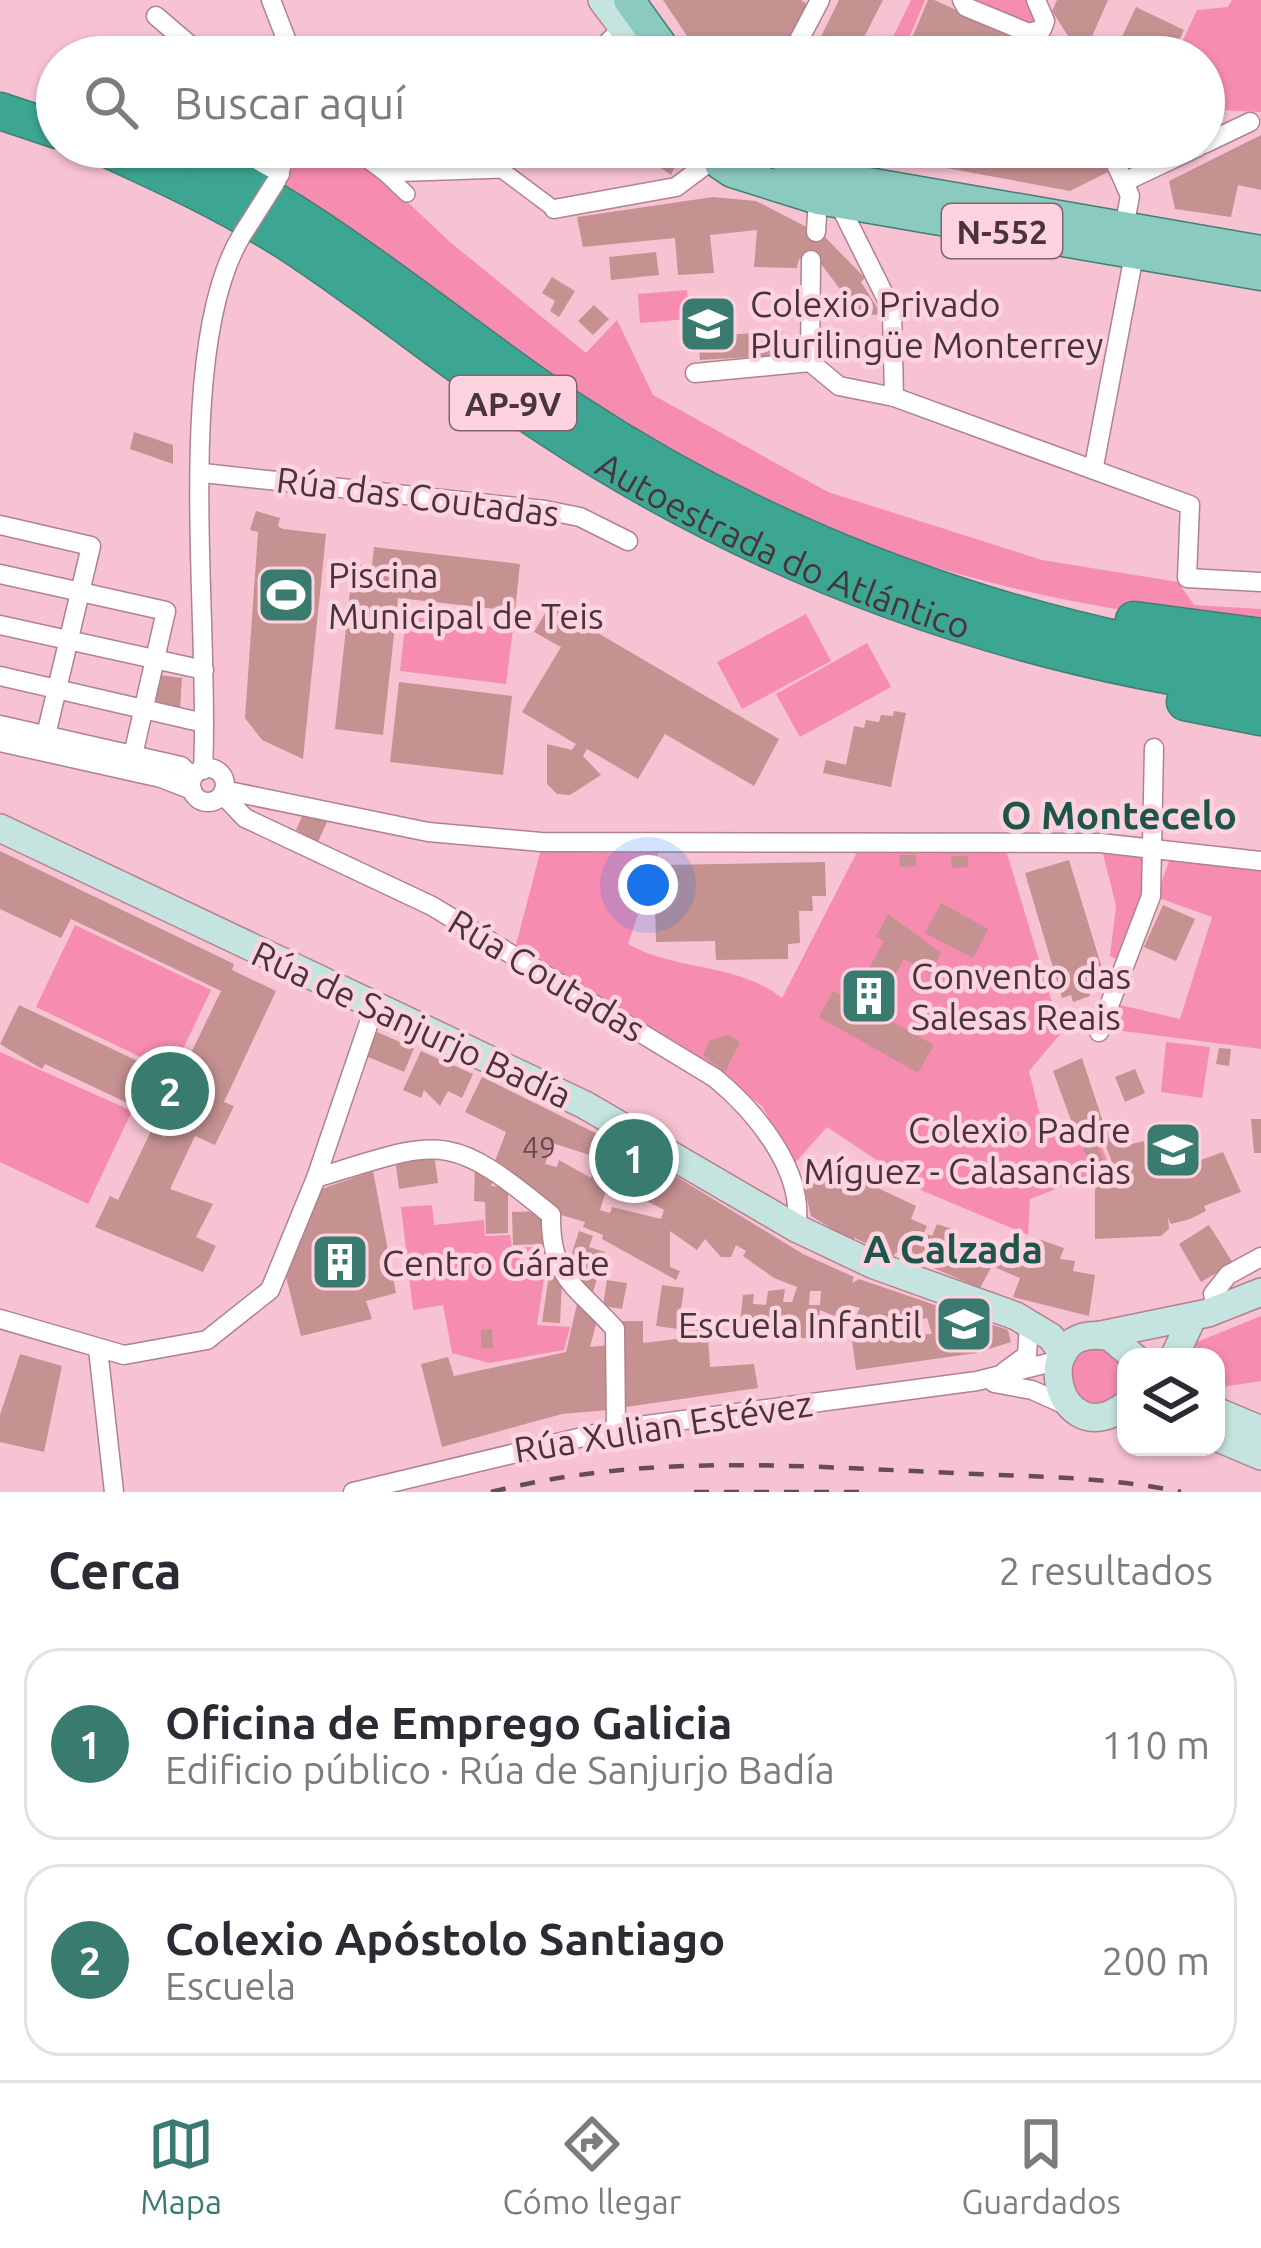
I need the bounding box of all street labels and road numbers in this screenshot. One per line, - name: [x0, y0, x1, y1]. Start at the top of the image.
- road number: N-552: [942, 204, 1062, 258]
- road number: AP-9V: [450, 376, 576, 430]
- street label: Autoestrada do Atlántico: [590, 443, 976, 646]
- street label: Rúa das Coutadas: [274, 458, 562, 534]
- street label: Rúa Coutadas: [442, 900, 652, 1050]
- street label: Rúa de Sanjurjo Badía: [246, 932, 578, 1116]
- street label: Rúa Xulian Estévez: [511, 1382, 815, 1470]

